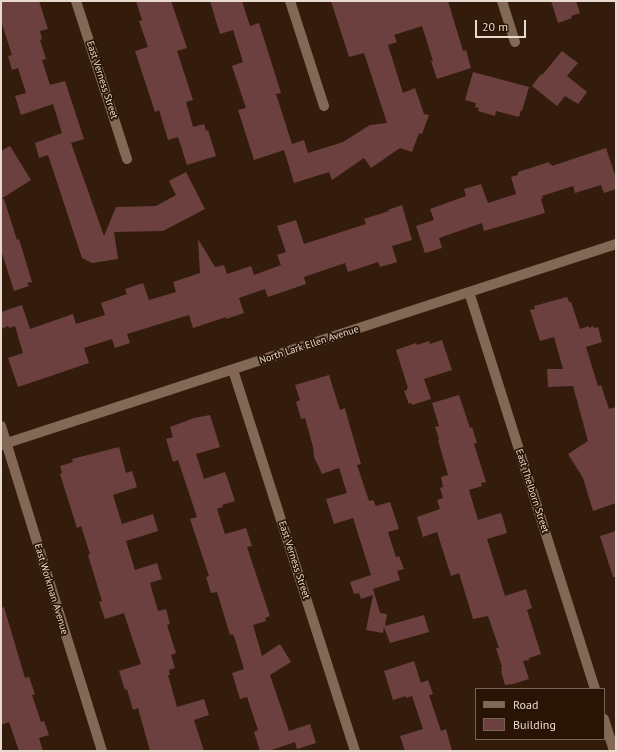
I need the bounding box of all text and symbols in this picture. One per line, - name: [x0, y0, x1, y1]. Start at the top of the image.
- scale bar: [477, 12, 528, 38]
- text: 20 m: [482, 19, 508, 34]
- street label: East Verness Street: [84, 39, 120, 121]
- street label: North Lark Ellen Avenue: [258, 323, 360, 367]
- street label: East Thelborn Street: [513, 448, 551, 534]
- street label: East Verness Street: [276, 519, 312, 601]
- street label: East Workman Avenue: [31, 542, 71, 636]
- legend: [475, 688, 605, 740]
- text: Road: [513, 697, 538, 712]
- text: Building: [513, 717, 556, 732]

